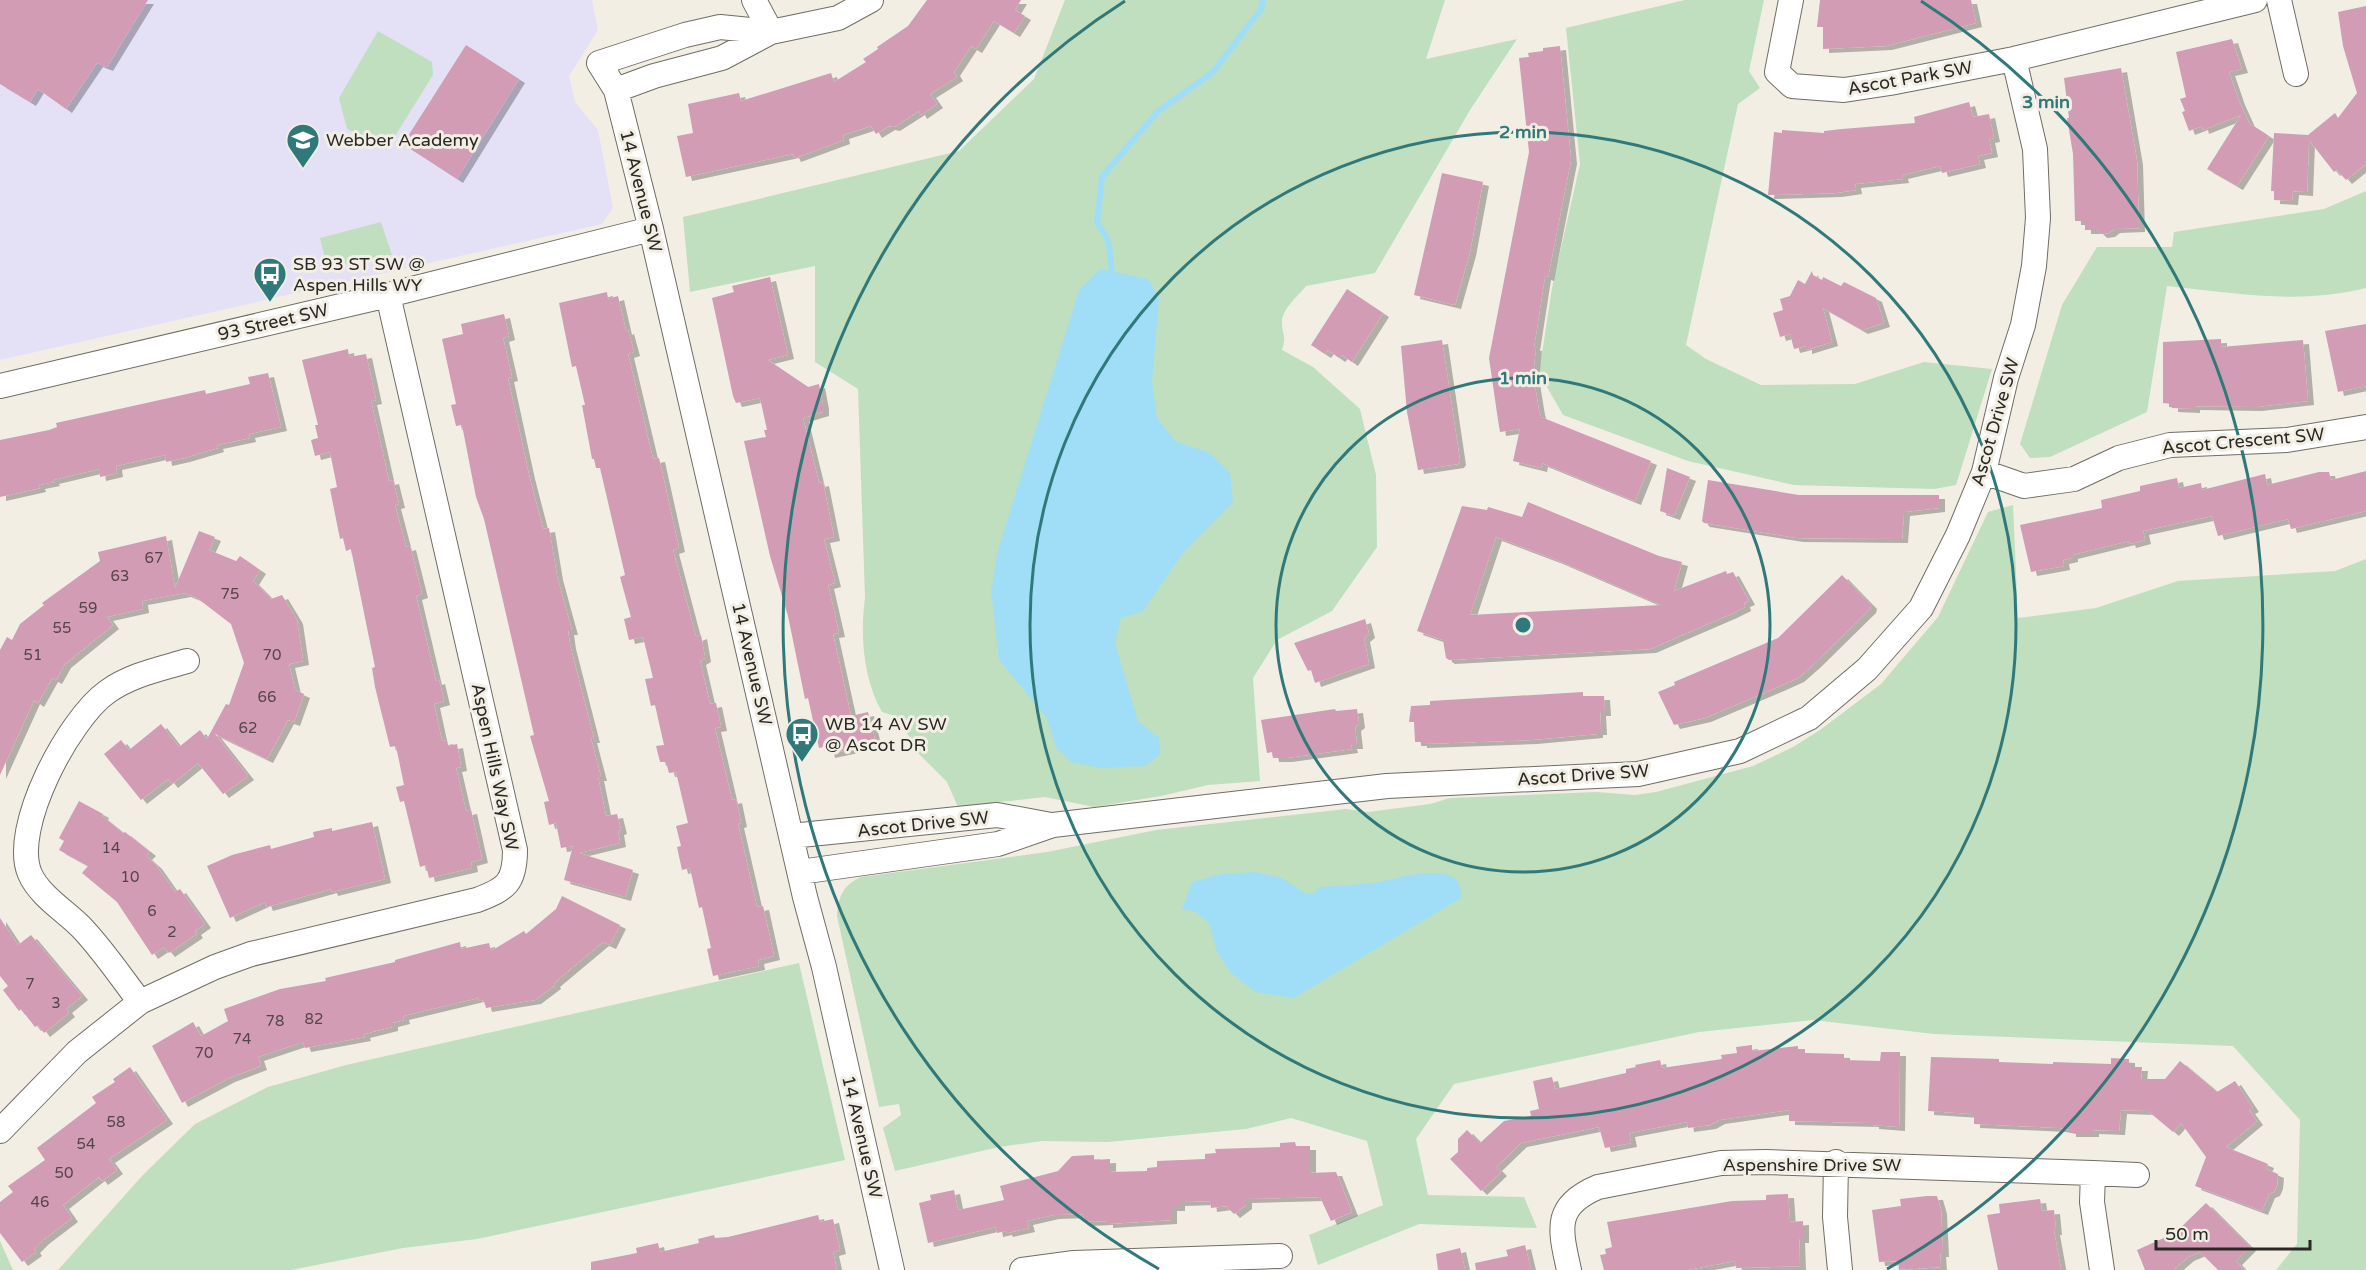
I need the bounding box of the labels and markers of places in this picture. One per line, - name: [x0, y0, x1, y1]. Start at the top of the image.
- school or university icon: Webber Academy: [285, 122, 321, 169]
- place label: Webber Academy: [326, 129, 479, 151]
- place label: SB 93 ST SW @ Aspen Hills WY: [293, 253, 425, 296]
- bus stop icon: SB 93 ST SW @ Aspen Hills WY: [252, 256, 288, 303]
- centre of rings: [1513, 615, 1533, 635]
- place label: WB 14 AV SW @ Ascot DR: [825, 713, 947, 756]
- bus stop icon: WB 14 AV SW @ Ascot DR: [784, 716, 820, 763]

